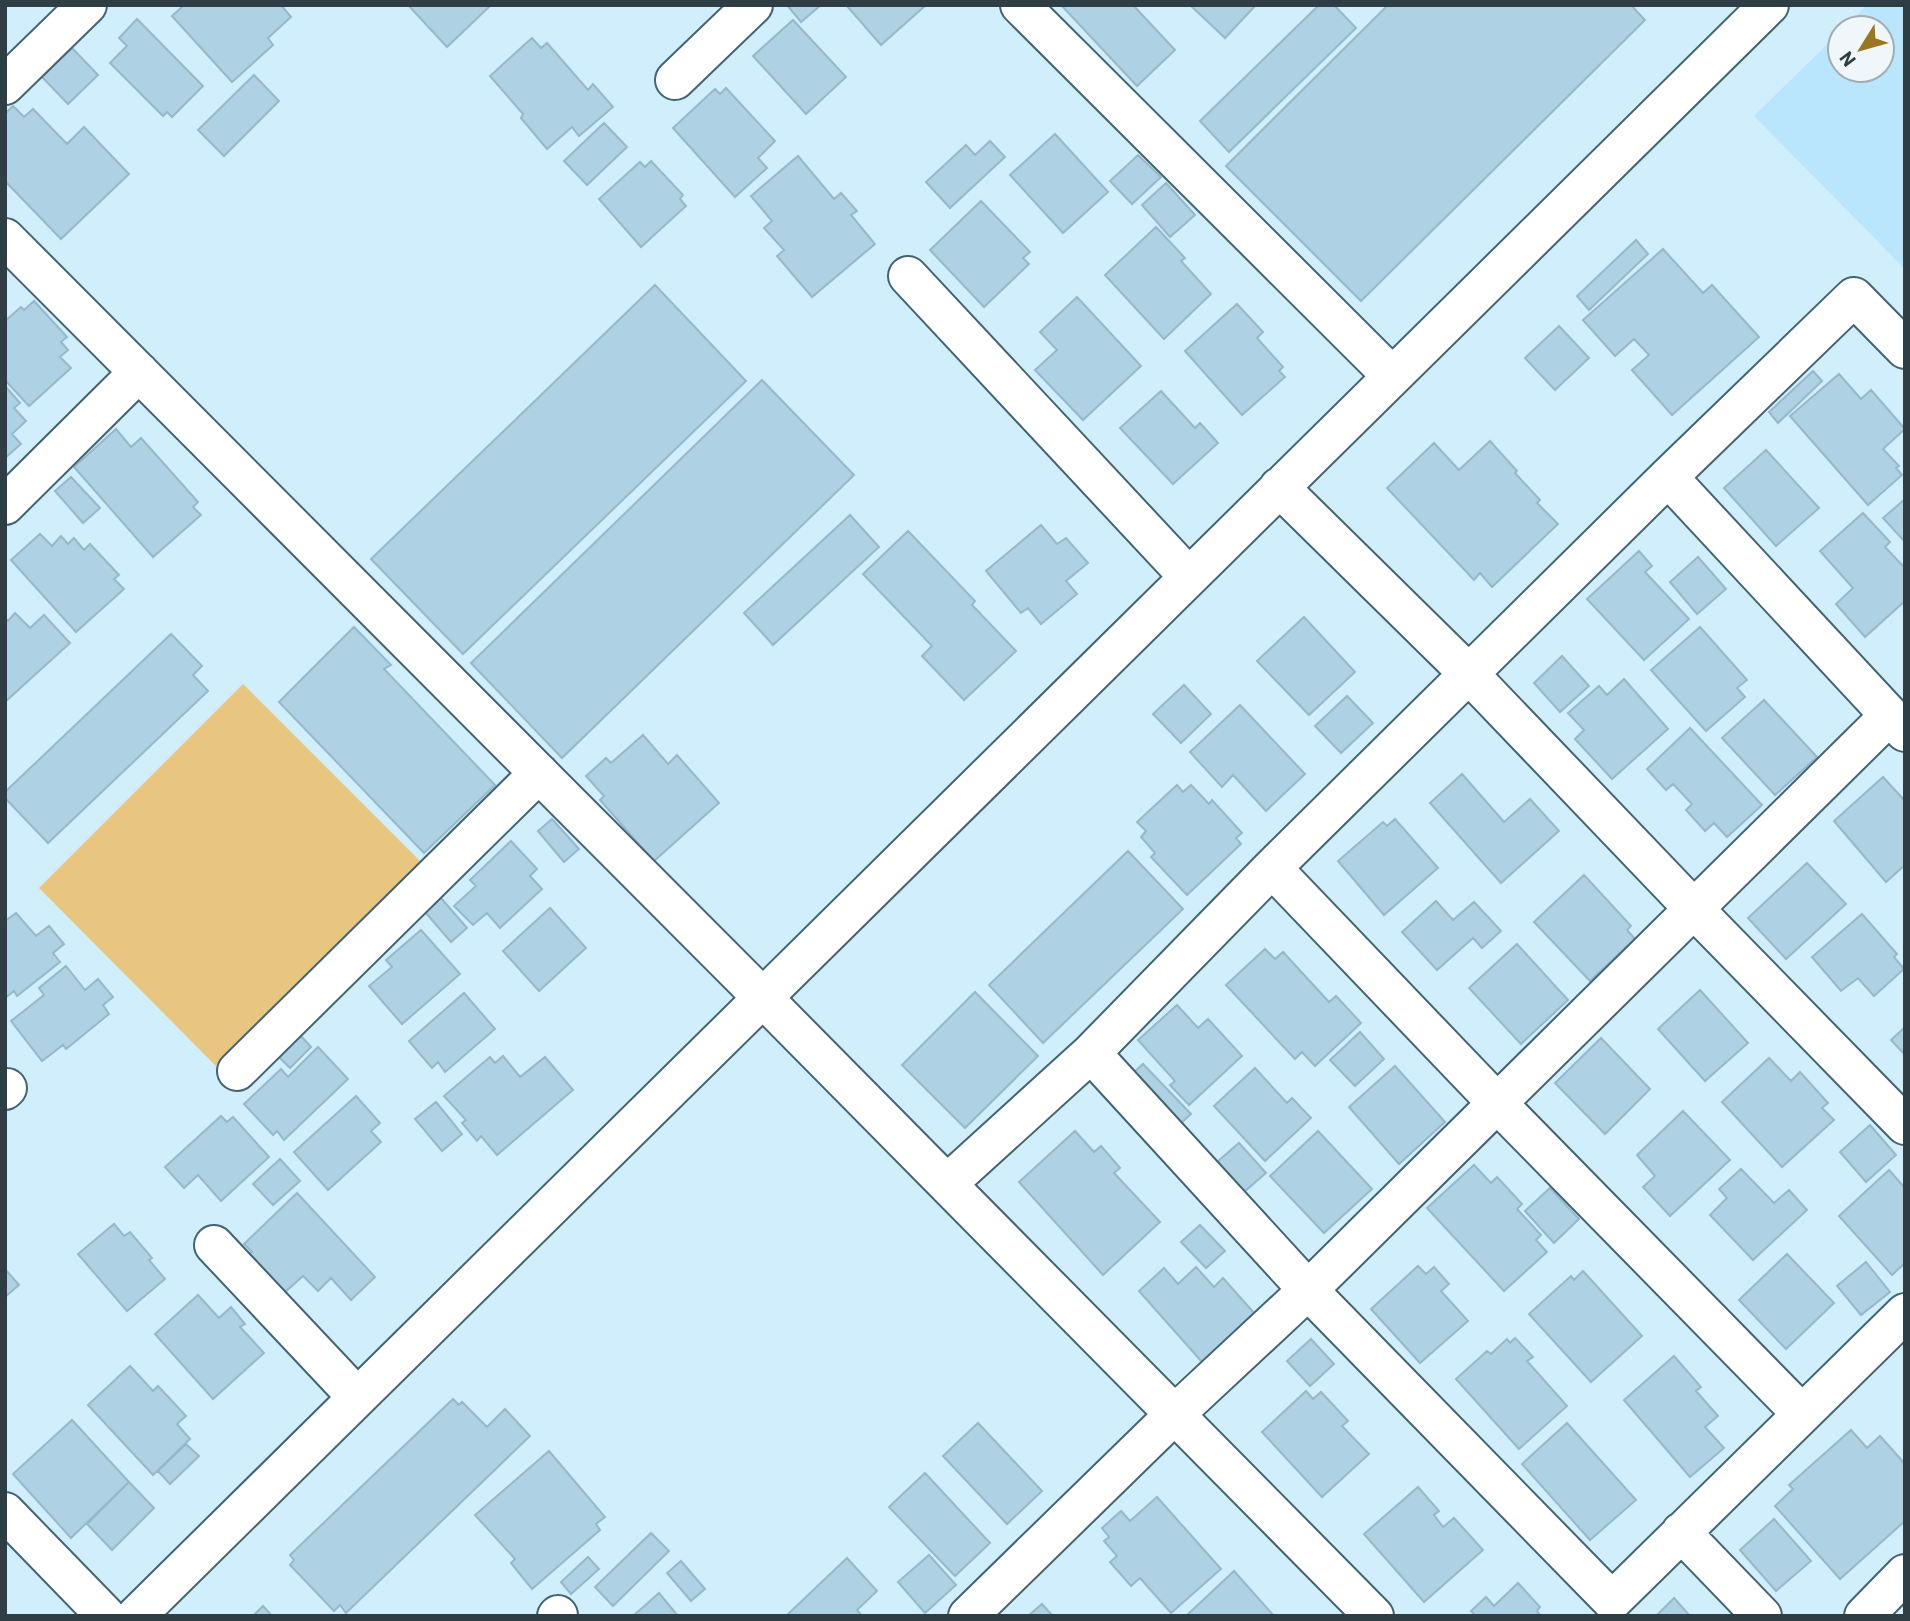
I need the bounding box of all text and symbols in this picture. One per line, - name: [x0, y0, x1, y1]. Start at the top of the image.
- north arrow: [1826, 14, 1896, 84]
- text: N: [1834, 48, 1860, 72]

